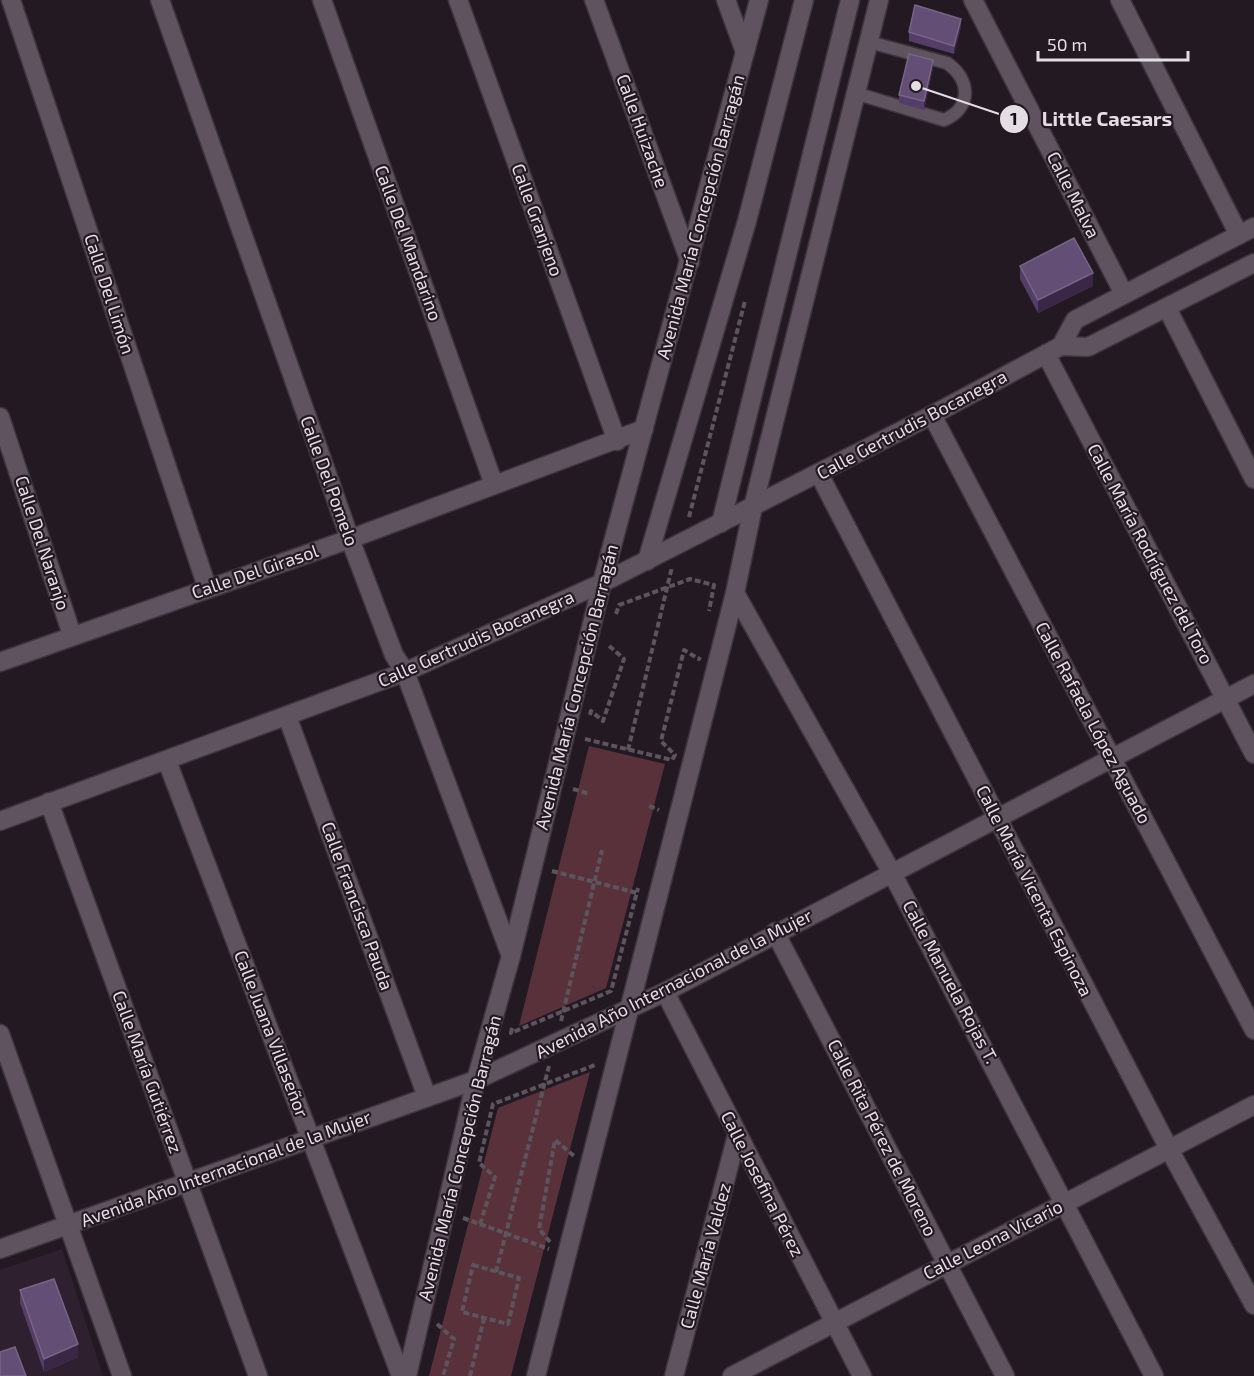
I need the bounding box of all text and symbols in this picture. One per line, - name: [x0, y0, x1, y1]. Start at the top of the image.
- scale bar: [1038, 24, 1188, 62]
- text: 50 m: [1047, 33, 1087, 55]
- street label: Calle Huizache: [612, 71, 674, 190]
- street label: Avenida María Concepción Barragán: [651, 72, 749, 361]
- callout: Little Caesars: [999, 100, 1184, 138]
- text: Little Caesars: [1042, 106, 1172, 130]
- text: 1: [1010, 107, 1018, 129]
- street label: Calle Malva: [1043, 147, 1105, 242]
- street label: Calle Granjeno: [507, 160, 568, 279]
- street label: Calle Del Mandarino: [371, 162, 447, 323]
- street label: Calle Del Limón: [80, 231, 140, 357]
- street label: Calle Gertrudis Bocanegra: [813, 365, 1010, 484]
- street label: Calle Del Pomelo: [296, 413, 364, 549]
- street label: Calle María Rodríguez del Toro: [1083, 440, 1218, 668]
- street label: Calle Del Naranjo: [11, 473, 75, 613]
- street label: Calle Del Girasol: [188, 539, 322, 603]
- street label: Avenida María Concepción Barragán: [530, 542, 622, 832]
- street label: Calle Gertrudis Bocanegra: [374, 585, 577, 691]
- street label: Calle Rafaela López Aguado: [1031, 618, 1157, 827]
- street label: Calle María Vicenta Espinoza: [972, 781, 1098, 1000]
- street label: Calle Francisca Pauda: [317, 819, 399, 993]
- street label: Calle Manuela Rojas T.: [899, 896, 1003, 1067]
- street label: Avenida Año Internacional de la Mujer: [532, 904, 815, 1063]
- street label: Calle Juana Villaseñor: [230, 947, 314, 1120]
- street label: Calle María Gutiérrez: [108, 987, 188, 1156]
- street label: Avenida María Concepción Barragán: [413, 1013, 505, 1303]
- street label: Calle Rita Pérez de Moreno: [824, 1035, 942, 1240]
- street label: Avenida Año Internacional de la Mujer: [78, 1105, 374, 1231]
- street label: Calle Josefina Pérez: [717, 1107, 809, 1260]
- street label: Calle María Valdez: [675, 1180, 735, 1331]
- street label: Calle Leona Vicario: [919, 1194, 1066, 1284]

